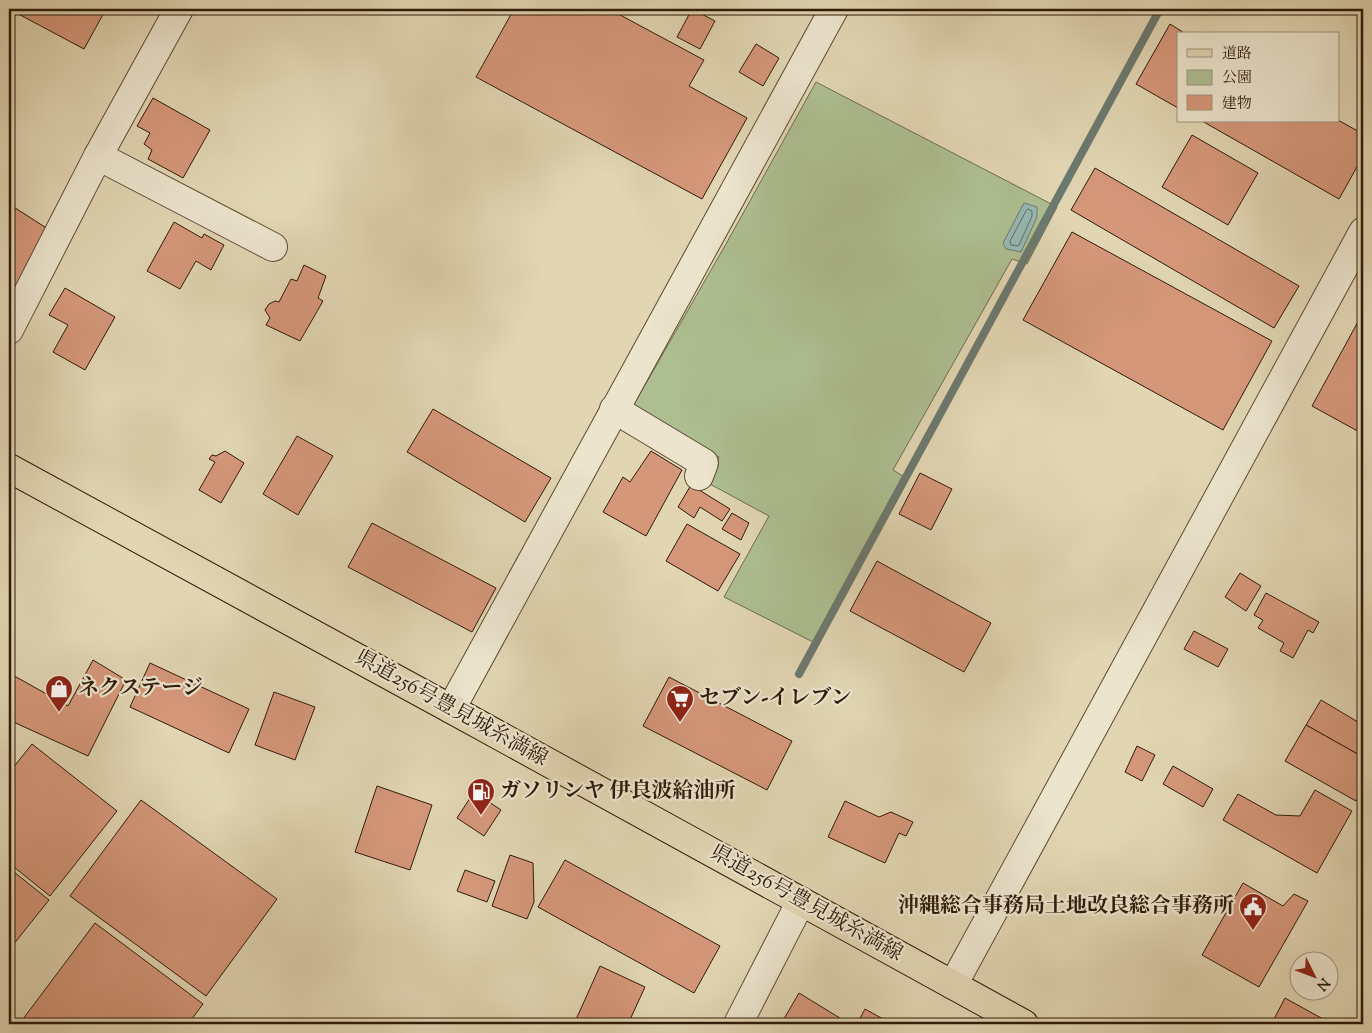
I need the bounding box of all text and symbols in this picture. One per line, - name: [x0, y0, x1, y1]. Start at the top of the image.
- legend: [1177, 32, 1340, 122]
- text: 道路: [1222, 44, 1252, 65]
- text: 公園: [1222, 68, 1252, 89]
- text: 建物: [1222, 94, 1252, 115]
- street label: 県道256号豊見城糸満線: [349, 643, 553, 775]
- shop icon: ネクステージ: [44, 674, 74, 713]
- place label: ネクステージ: [78, 674, 203, 704]
- supermarket icon: セブン-イレブン: [665, 684, 695, 723]
- place label: セブン-イレブン: [699, 684, 851, 714]
- fuel station icon: ガソリンヤ 伊良波給油所: [466, 777, 496, 816]
- place label: ガソリンヤ 伊良波給油所: [500, 777, 735, 807]
- street label: 県道256号豊見城糸満線: [704, 838, 908, 970]
- place label: 沖縄総合事務局土地改良総合事務所: [898, 892, 1234, 922]
- public building icon: 沖縄総合事務局土地改良総合事務所: [1238, 892, 1268, 931]
- north arrow: [1290, 950, 1340, 1000]
- text: N: [1311, 973, 1333, 994]

